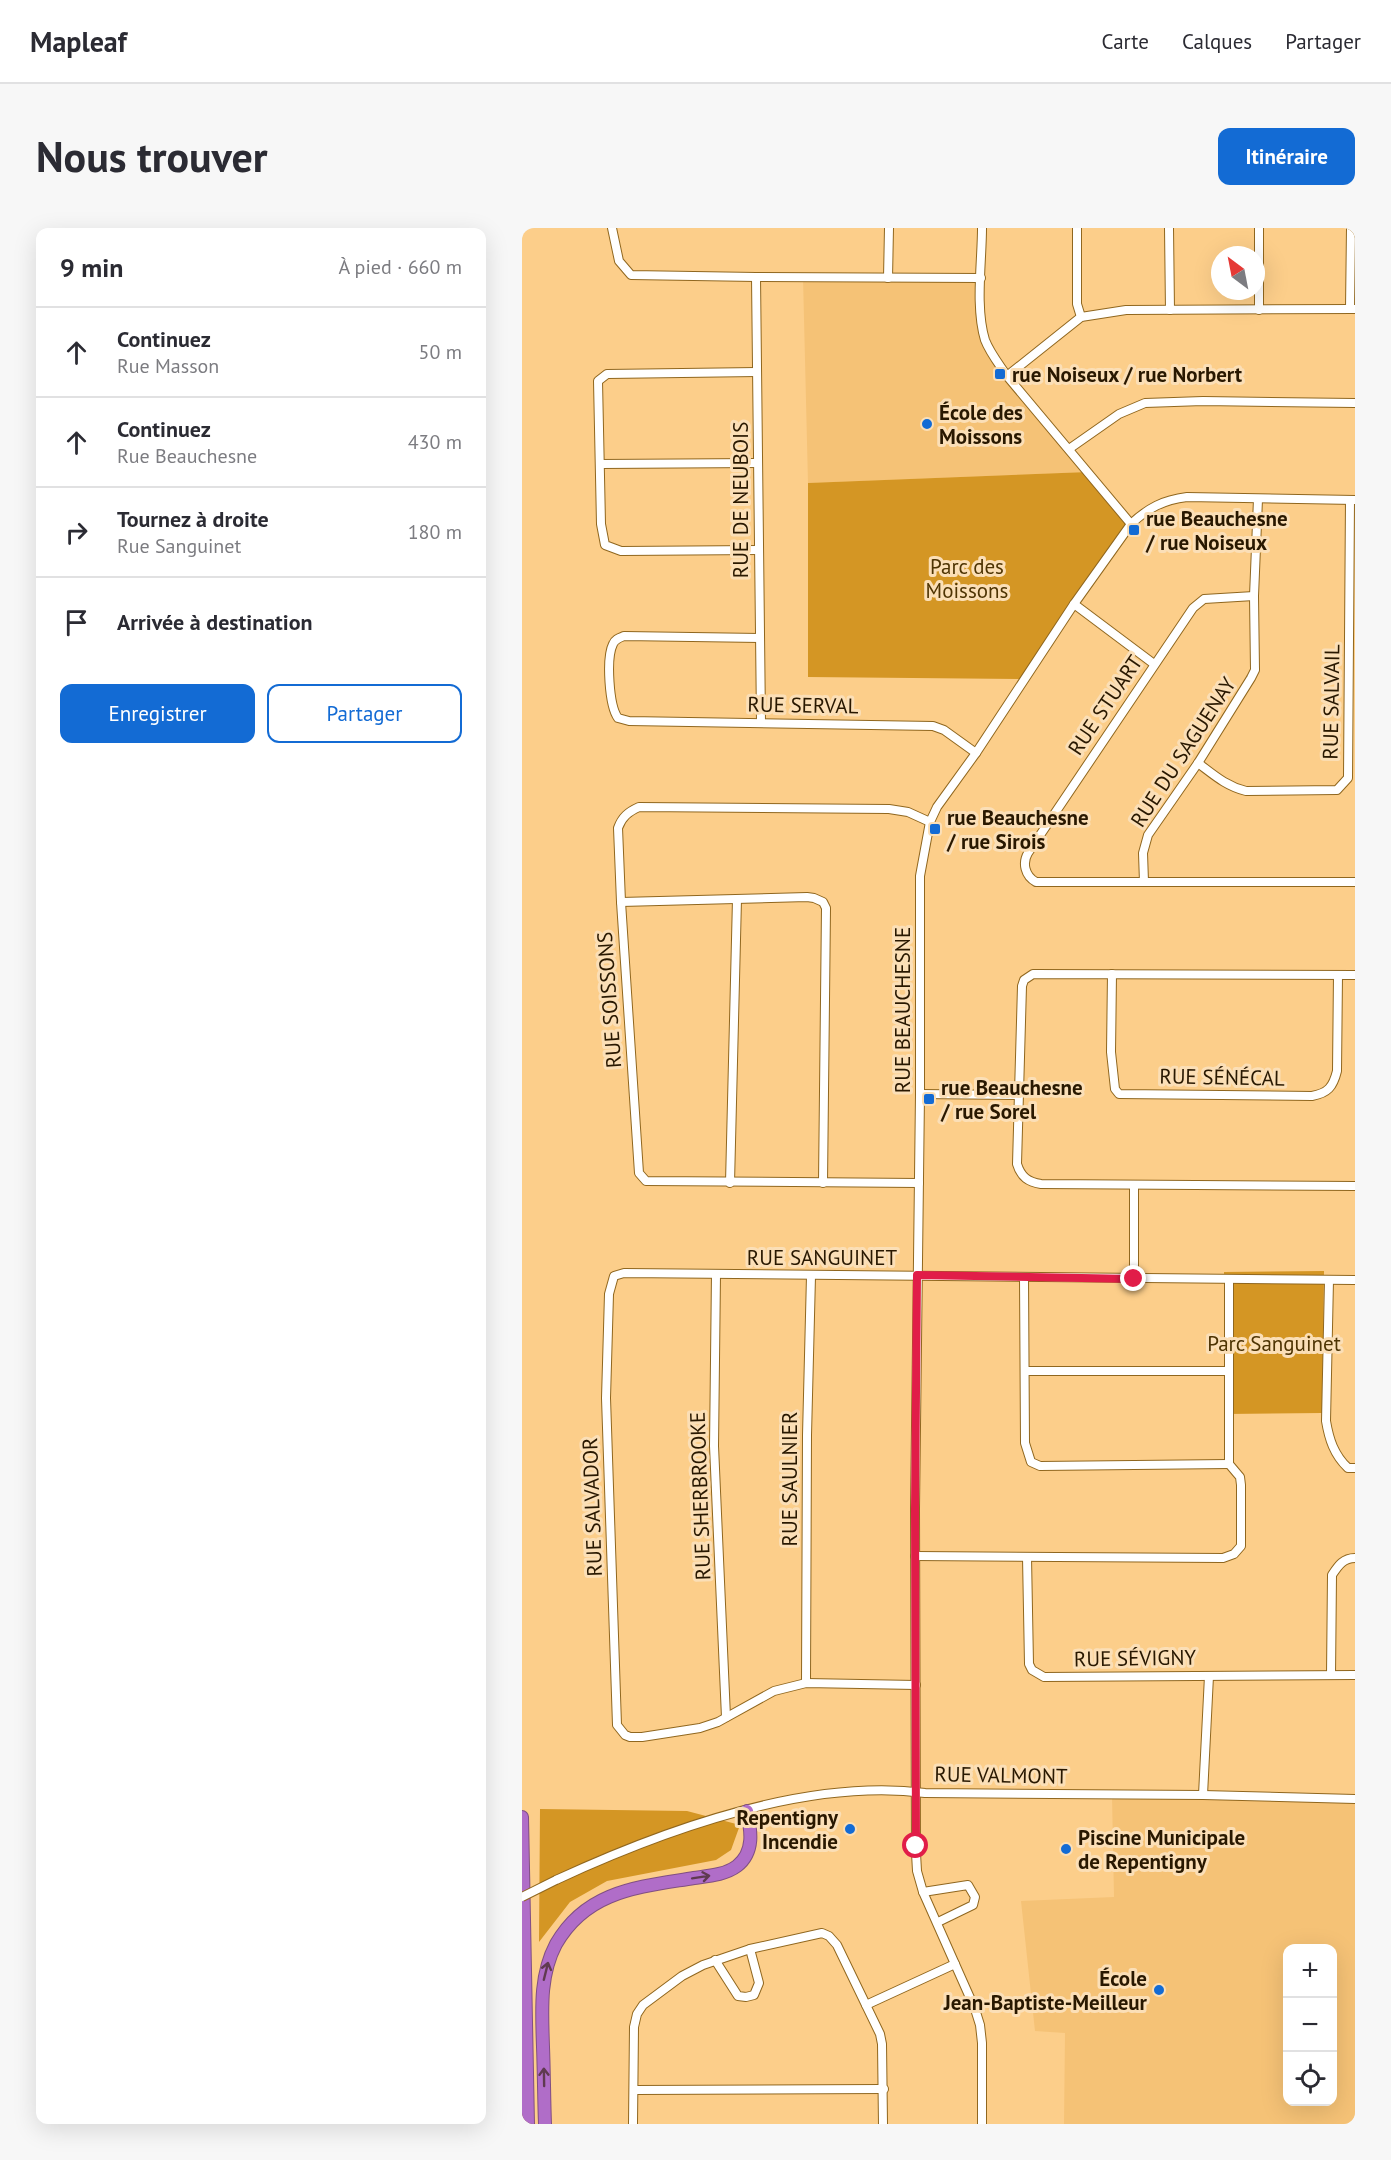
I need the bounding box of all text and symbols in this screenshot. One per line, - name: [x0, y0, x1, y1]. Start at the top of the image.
- text: Mapleaf: [30, 23, 127, 60]
- text: Carte: [1102, 28, 1149, 55]
- text: Calques: [1182, 28, 1252, 55]
- text: Partager: [1285, 28, 1361, 55]
- button: Itinéraire: [1218, 128, 1355, 185]
- text: Nous trouver: [36, 129, 267, 184]
- north arrow: [1211, 246, 1265, 300]
- text: 9 min: [60, 251, 123, 284]
- text: À pied · 660 m: [338, 254, 462, 280]
- text: Continuez: [117, 325, 211, 353]
- icon: ahead: [60, 336, 93, 369]
- text: 50 m: [419, 339, 462, 365]
- text: Rue Masson: [117, 353, 219, 379]
- place label: rue Noiseux / rue Norbert: [1012, 361, 1243, 388]
- marker: rue Noiseux / rue Norbert: [993, 367, 1007, 381]
- place label: École des Moissons: [939, 399, 1023, 450]
- text: Continuez: [117, 415, 211, 443]
- marker: École des Moissons: [920, 417, 934, 431]
- street label: RUE DE NEUBOIS: [727, 422, 754, 578]
- icon: ahead: [60, 426, 93, 459]
- text: 430 m: [408, 429, 462, 455]
- text: Rue Beauchesne: [117, 443, 257, 469]
- text: Tournez à droite: [117, 505, 269, 533]
- place label: rue Beauchesne / rue Noiseux: [1145, 505, 1288, 556]
- icon: right: [60, 516, 93, 549]
- text: 180 m: [408, 519, 462, 545]
- marker: rue Beauchesne / rue Noiseux: [1127, 523, 1141, 537]
- text: Rue Sanguinet: [117, 533, 241, 559]
- park label: Parc des Moissons: [926, 553, 1008, 604]
- icon: arrive: [60, 606, 93, 639]
- text: Arrivée à destination: [117, 608, 313, 636]
- street label: RUE SALVAIL: [1316, 644, 1346, 760]
- street label: RUE STUART: [1062, 650, 1148, 760]
- street label: RUE DU SAGUENAY: [1124, 672, 1242, 832]
- button: Enregistrer: [60, 684, 255, 743]
- button: Partager: [267, 684, 462, 743]
- street label: RUE SERVAL: [747, 691, 859, 719]
- place label: rue Beauchesne / rue Sirois: [946, 804, 1089, 855]
- marker: rue Beauchesne / rue Sirois: [928, 822, 942, 836]
- street label: RUE BEAUCHESNE: [889, 927, 916, 1093]
- street label: RUE SOISSONS: [591, 931, 627, 1069]
- street label: RUE SÉNÉCAL: [1159, 1062, 1285, 1092]
- place label: rue Beauchesne / rue Sorel: [940, 1074, 1083, 1125]
- marker: rue Beauchesne / rue Sorel: [922, 1092, 936, 1106]
- street label: RUE SANGUINET: [747, 1244, 897, 1271]
- route end: [1120, 1265, 1146, 1291]
- park label: Parc Sanguinet: [1207, 1330, 1341, 1357]
- street label: RUE SHERBROOKE: [684, 1411, 716, 1581]
- street label: RUE SAULNIER: [776, 1411, 803, 1547]
- street label: RUE SALVADOR: [576, 1437, 608, 1577]
- street label: RUE SÉVIGNY: [1074, 1643, 1197, 1673]
- street label: RUE VALMONT: [934, 1760, 1068, 1790]
- place label: Repentigny Incendie: [737, 1804, 839, 1855]
- marker: Repentigny Incendie: [843, 1822, 857, 1836]
- place label: Piscine Municipale de Repentigny: [1078, 1824, 1245, 1875]
- route start: [902, 1832, 928, 1858]
- marker: Piscine Municipale de Repentigny: [1059, 1842, 1073, 1856]
- one-way arrow: [690, 1871, 710, 1882]
- map controls: [1283, 1944, 1337, 2106]
- button: +: [1283, 1944, 1337, 1998]
- one-way arrow: [541, 1962, 553, 1981]
- place label: École Jean-Baptiste-Meilleur: [943, 1965, 1148, 2016]
- marker: École Jean-Baptiste-Meilleur: [1152, 1983, 1166, 1997]
- button: −: [1283, 1998, 1337, 2052]
- button: locate: [1283, 2052, 1337, 2106]
- one-way arrow: [538, 2067, 550, 2087]

